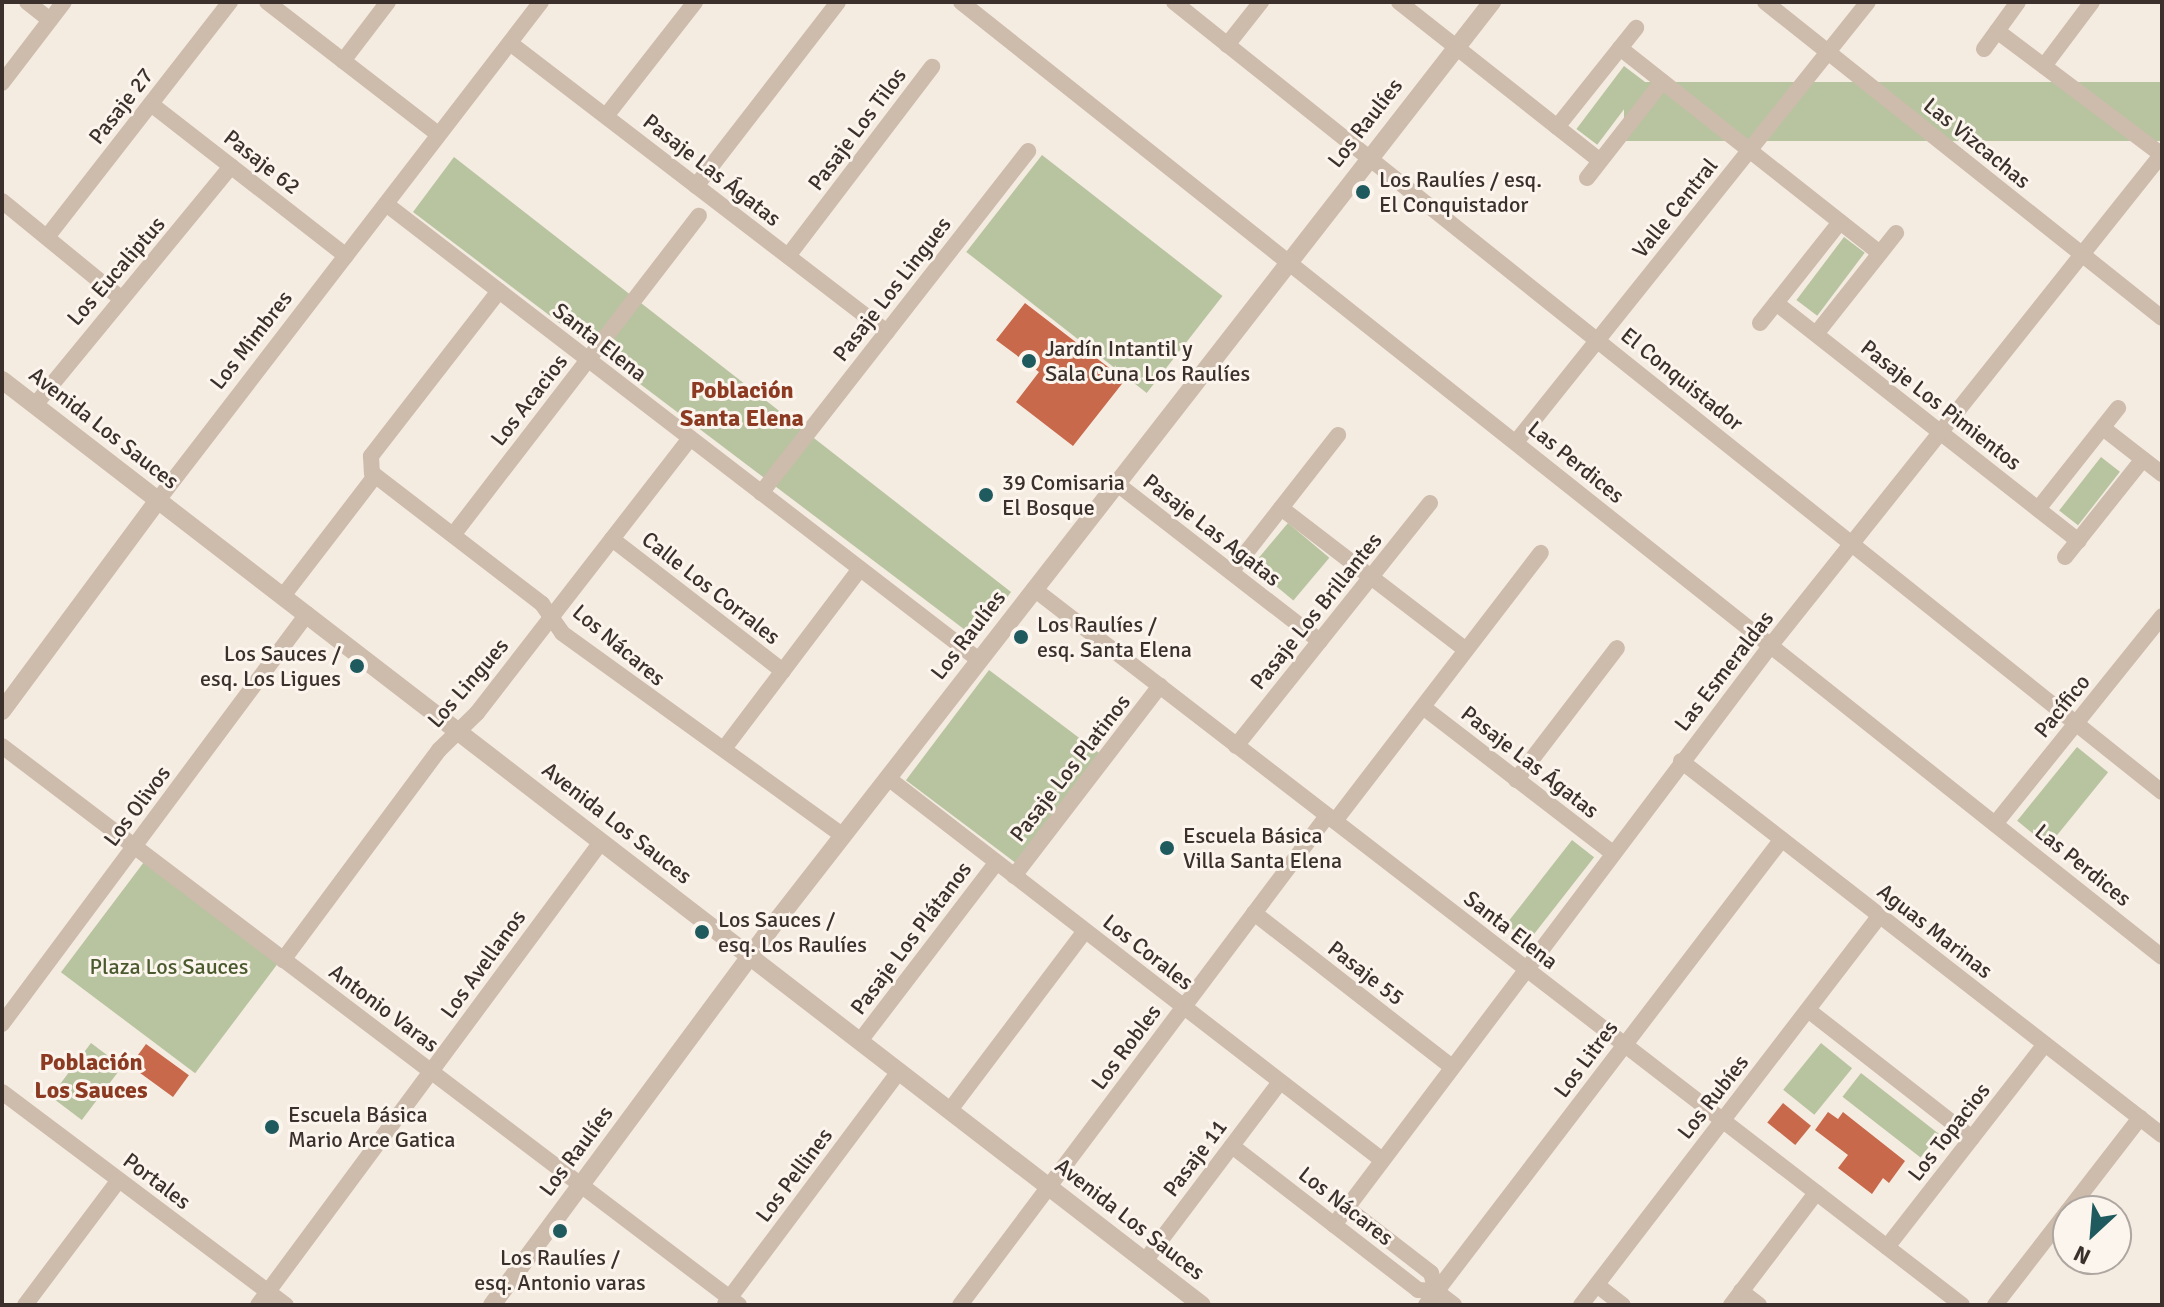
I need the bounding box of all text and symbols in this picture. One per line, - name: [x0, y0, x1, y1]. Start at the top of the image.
- street label: Pasaje Los Tilos: [802, 62, 912, 196]
- street label: Pasaje 27: [83, 63, 159, 149]
- street label: Los Raulíes: [1322, 73, 1408, 173]
- street label: Las Vizcachas: [1918, 92, 2036, 194]
- street label: Pasaje Las Ágatas: [638, 108, 786, 232]
- street label: Pasaje 62: [219, 124, 305, 200]
- street label: Valle Central: [1627, 153, 1723, 263]
- place label: Los Raulíes / esq. El Conquistador: [1379, 166, 1542, 218]
- marker: Los Raulíes / esq. El Conquistador: [1354, 183, 1372, 201]
- street label: Los Eucaliptus: [61, 211, 171, 331]
- street label: Pasaje Los Lingues: [827, 212, 957, 366]
- street label: Los Mimbres: [204, 285, 298, 395]
- street label: Santa Elena: [548, 297, 652, 387]
- street label: El Conquistador: [1616, 322, 1748, 436]
- street label: Pasaje Los Pimientos: [1856, 334, 2026, 476]
- place label: Jardín Intantil y Sala Cuna Los Raulíes: [1045, 335, 1250, 386]
- street label: Los Acacios: [485, 349, 573, 451]
- marker: Jardín Intantil y Sala Cuna Los Raulíes: [1020, 352, 1038, 370]
- street label: Avenida Los Sauces: [24, 361, 184, 495]
- district label: Población Santa Elena: [680, 377, 804, 433]
- street label: Las Perdices: [1523, 415, 1629, 509]
- street label: Pasaje Las Agatas: [1138, 468, 1286, 592]
- place label: 39 Comisaria El Bosque: [1002, 469, 1125, 520]
- marker: 39 Comisaria El Bosque: [977, 486, 995, 504]
- street label: Calle Los Corrales: [637, 526, 785, 650]
- street label: Pasaje Los Brillantes: [1245, 527, 1387, 695]
- street label: Los Raulíes: [925, 585, 1011, 685]
- street label: Los Nácares: [567, 599, 671, 691]
- street label: Las Esmeraldas: [1669, 606, 1779, 736]
- place label: Los Raulíes / esq. Santa Elena: [1037, 611, 1192, 662]
- marker: Los Raulíes / esq. Santa Elena: [1012, 628, 1030, 646]
- street label: Los Lingues: [422, 633, 514, 733]
- place label: Los Sauces / esq. Los Ligues: [200, 640, 341, 692]
- marker: Los Sauces / esq. Los Ligues: [348, 657, 366, 675]
- street label: Pacífico: [2028, 669, 2096, 743]
- street label: Pasaje Los Platinos: [1004, 689, 1136, 847]
- street label: Pasaje Las Ágatas: [1456, 700, 1604, 824]
- street label: Avenida Los Sauces: [537, 756, 697, 890]
- street label: Los Olivos: [98, 760, 176, 852]
- street label: Las Perdices: [2030, 818, 2136, 912]
- place label: Escuela Básica Villa Santa Elena: [1183, 822, 1342, 874]
- marker: Escuela Básica Villa Santa Elena: [1158, 839, 1176, 857]
- street label: Pasaje Los Plátanos: [845, 856, 977, 1020]
- street label: Aguas Marinas: [1872, 878, 1998, 984]
- street label: Santa Elena: [1459, 885, 1563, 975]
- street label: Los Avellanos: [435, 905, 531, 1023]
- place label: Los Sauces / esq. Los Raulíes: [718, 906, 867, 958]
- street label: Los Corales: [1098, 909, 1198, 995]
- marker: Los Sauces / esq. Los Raulíes: [693, 923, 711, 941]
- street label: Pasaje 55: [1323, 935, 1409, 1011]
- park label: Plaza Los Sauces: [89, 954, 249, 980]
- street label: Antonio Varas: [324, 958, 444, 1058]
- street label: Los Robles: [1085, 999, 1167, 1095]
- street label: Los Litres: [1548, 1015, 1624, 1103]
- district label: Población Los Sauces: [34, 1049, 148, 1105]
- street label: Los Rubíes: [1672, 1050, 1754, 1144]
- street label: Los Topacios: [1902, 1078, 1996, 1186]
- place label: Escuela Básica Mario Arce Gatica: [288, 1101, 455, 1152]
- street label: Los Raulíes: [534, 1101, 618, 1201]
- street label: Pasaje 11: [1157, 1114, 1233, 1202]
- marker: Escuela Básica Mario Arce Gatica: [263, 1118, 281, 1136]
- street label: Los Pellines: [750, 1123, 838, 1227]
- street label: Portales: [118, 1147, 196, 1215]
- street label: Avenida Los Sauces: [1050, 1152, 1210, 1286]
- street label: Los Nácares: [1293, 1161, 1399, 1251]
- north arrow: [2052, 1195, 2132, 1275]
- marker: Los Raulíes / esq. Antonio varas: [551, 1222, 569, 1240]
- text: N: [2069, 1240, 2095, 1271]
- place label: Los Raulíes / esq. Antonio varas: [474, 1244, 646, 1296]

